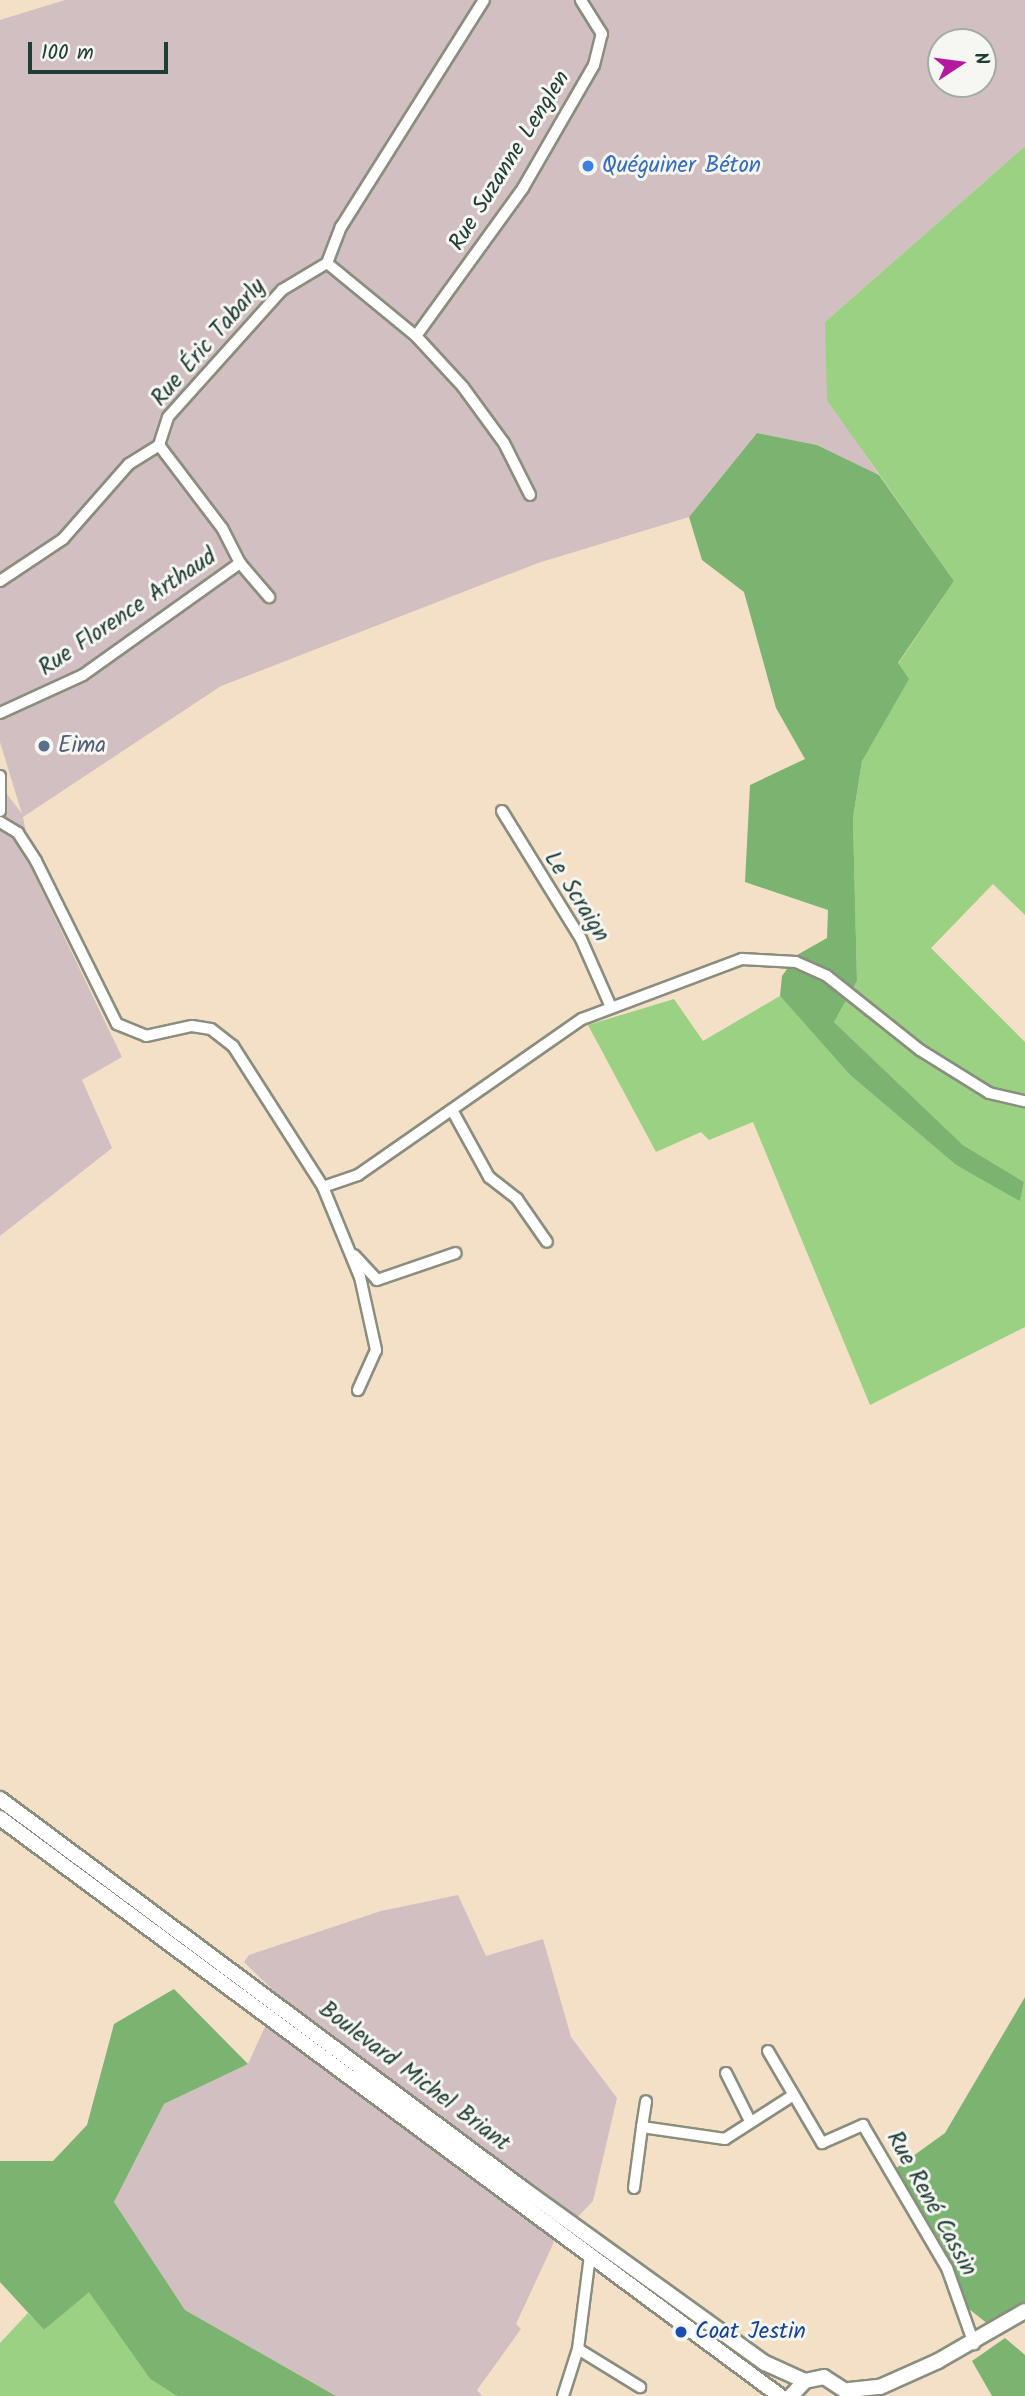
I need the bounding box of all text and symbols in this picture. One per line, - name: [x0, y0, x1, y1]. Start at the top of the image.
- scale bar: [32, 28, 172, 72]
- north arrow: [927, 28, 997, 98]
- text: 100 m: [41, 37, 94, 70]
- text: N: [965, 50, 996, 68]
- street label: Rue Suzanne Lenglen: [444, 66, 576, 256]
- place label: Quéguiner Béton: [602, 152, 761, 180]
- marker: Quéguiner Béton: [580, 158, 596, 174]
- street label: Rue Éric Tabarly: [146, 274, 272, 412]
- street label: Rue Florence Arthaud: [34, 543, 222, 683]
- place label: Eima: [58, 732, 106, 760]
- marker: Eima: [36, 738, 52, 754]
- street label: Le Scraign: [537, 847, 615, 947]
- street label: Boulevard Michel Briant: [313, 1996, 515, 2158]
- street label: Rue René Cassin: [880, 2127, 982, 2281]
- place label: Coat Jestin: [695, 2318, 806, 2346]
- marker: Coat Jestin: [673, 2324, 689, 2340]

